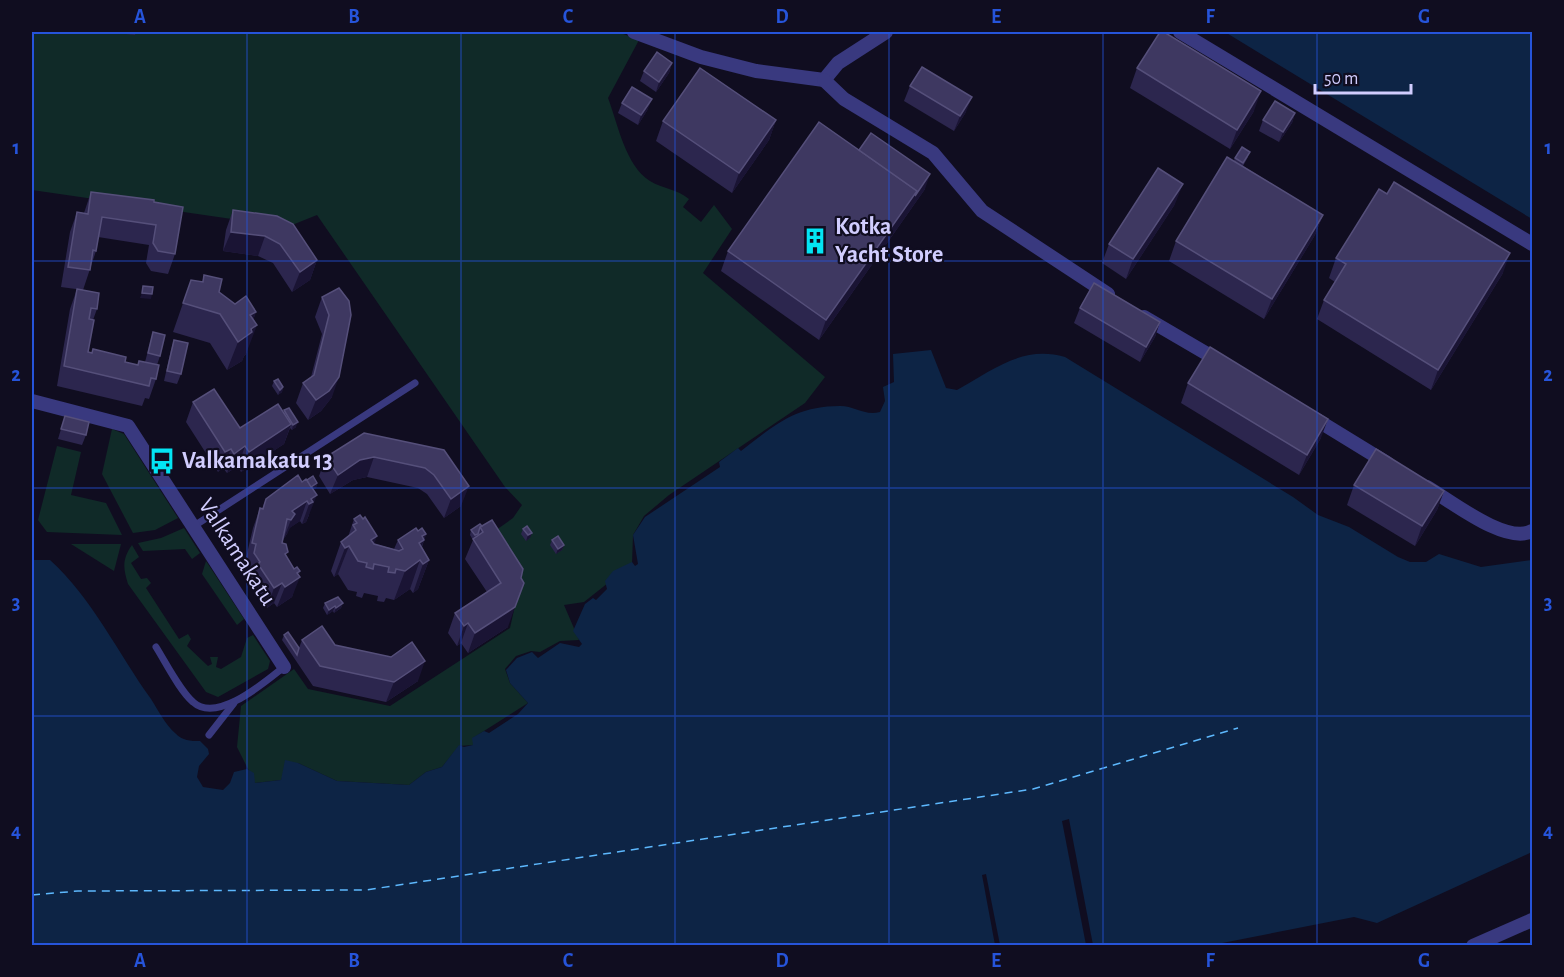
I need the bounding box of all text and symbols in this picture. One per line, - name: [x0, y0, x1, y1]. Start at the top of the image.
- text: A: [134, 7, 146, 27]
- text: B: [348, 7, 360, 27]
- text: C: [563, 7, 574, 27]
- text: D: [775, 7, 789, 27]
- text: E: [991, 7, 1001, 27]
- text: F: [1205, 7, 1215, 27]
- text: G: [1418, 7, 1430, 27]
- scale bar: [1315, 57, 1411, 95]
- text: 50 m: [1324, 70, 1358, 88]
- text: 1: [12, 138, 20, 158]
- text: 1: [1544, 138, 1552, 158]
- place label: Kotka Yacht Store: [835, 215, 943, 267]
- building icon: Kotka Yacht Store: [800, 226, 830, 256]
- text: 2: [11, 365, 21, 385]
- text: 2: [1543, 365, 1553, 385]
- bus stop icon: Valkamakatu 13: [147, 446, 177, 476]
- place label: Valkamakatu 13: [182, 449, 333, 473]
- street label: Valkamakatu: [194, 494, 280, 610]
- text: 3: [12, 593, 20, 613]
- text: 3: [1544, 593, 1552, 613]
- text: 4: [11, 821, 21, 841]
- text: 4: [1543, 821, 1553, 841]
- text: A: [134, 951, 146, 971]
- text: B: [348, 951, 360, 971]
- text: C: [563, 951, 574, 971]
- text: D: [775, 951, 789, 971]
- text: E: [991, 951, 1001, 971]
- text: F: [1205, 951, 1215, 971]
- text: G: [1418, 951, 1430, 971]

